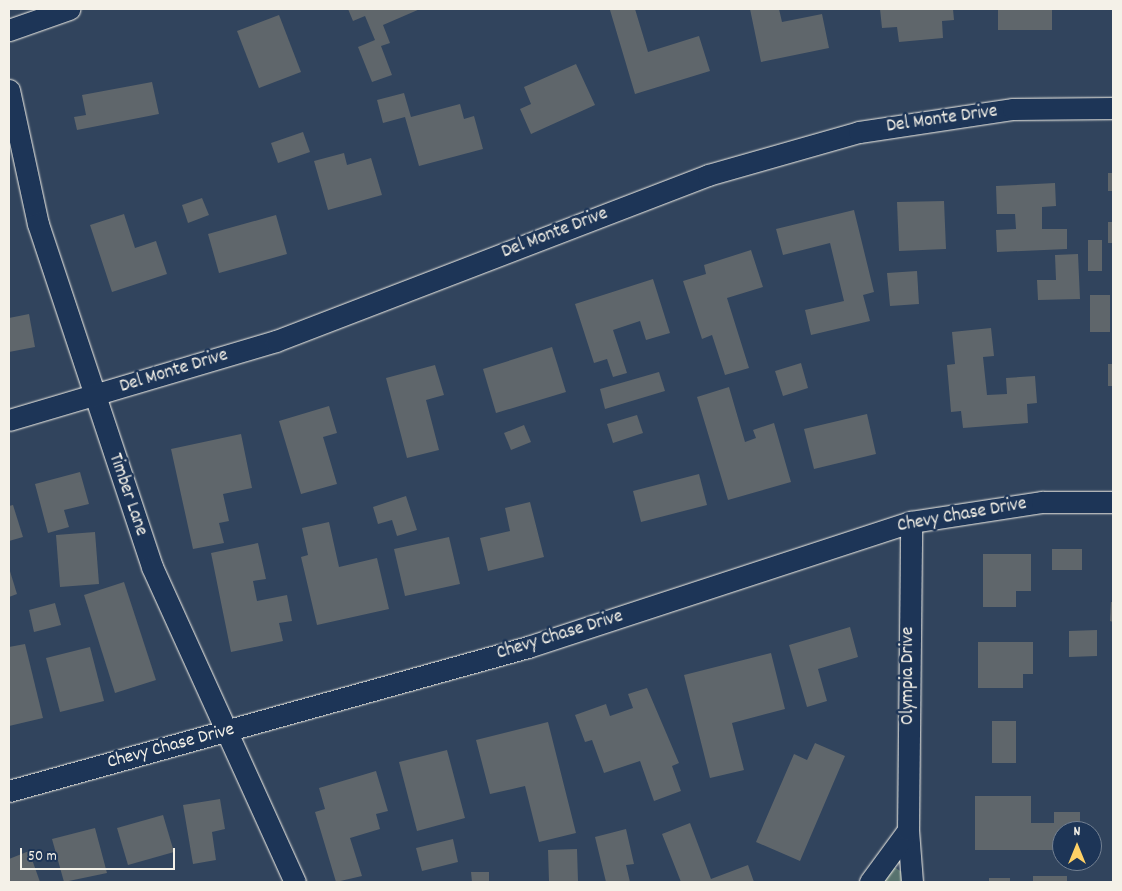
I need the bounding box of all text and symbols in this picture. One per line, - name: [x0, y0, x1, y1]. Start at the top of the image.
- street label: Del Monte Drive: [885, 101, 999, 139]
- street label: Del Monte Drive: [499, 203, 611, 265]
- street label: Del Monte Drive: [117, 345, 231, 399]
- street label: Timber Lane: [102, 451, 152, 539]
- street label: Chevy Chase Drive: [896, 493, 1028, 539]
- street label: Chevy Chase Drive: [494, 606, 626, 666]
- street label: Olympia Drive: [898, 627, 920, 725]
- street label: Chevy Chase Drive: [105, 719, 237, 775]
- north arrow: [1052, 821, 1102, 871]
- text: N: [1074, 822, 1080, 842]
- scale bar: [22, 838, 178, 870]
- text: 50 m: [28, 846, 57, 868]

